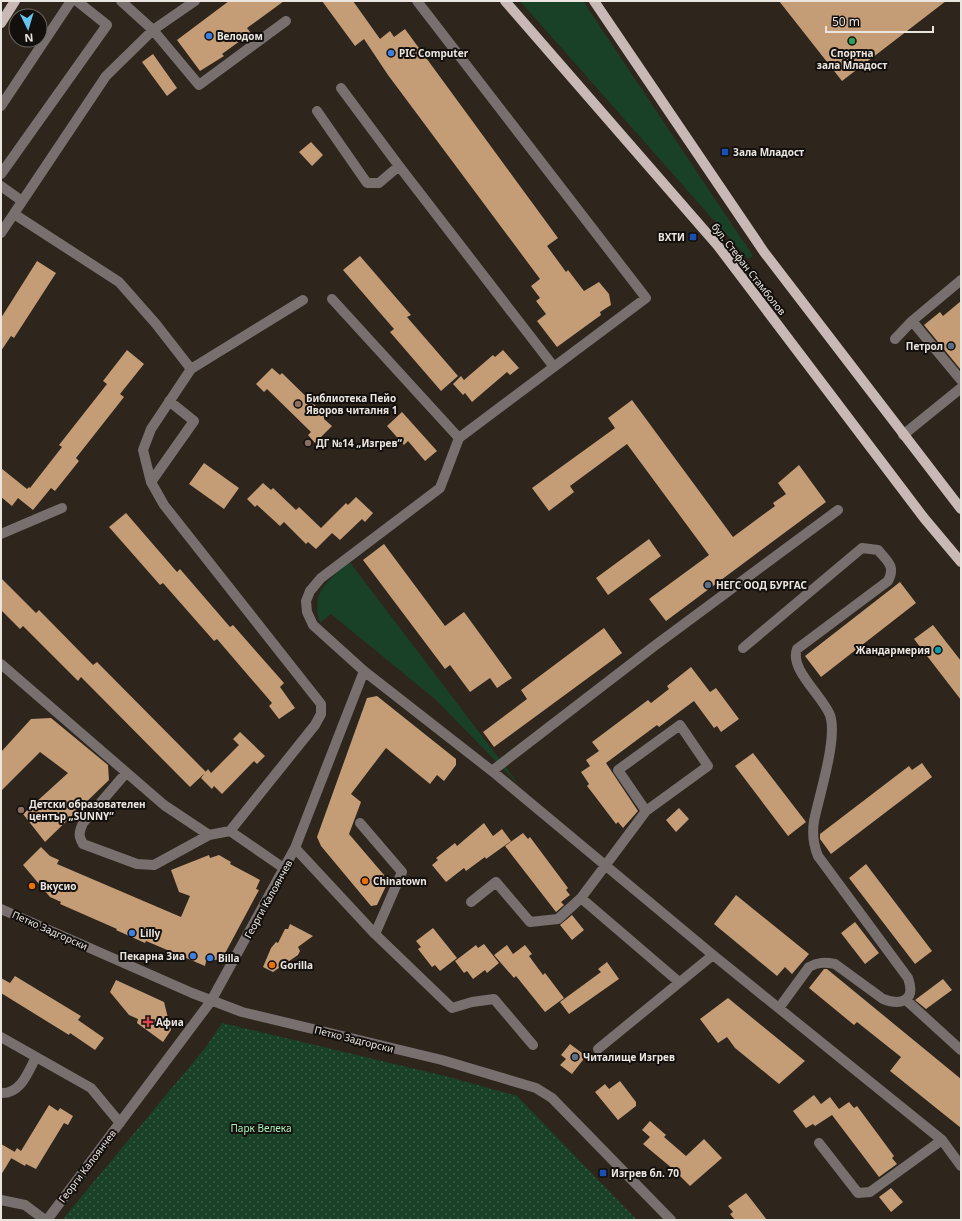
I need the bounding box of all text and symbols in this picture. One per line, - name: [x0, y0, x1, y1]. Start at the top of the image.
- north arrow: [8, 8, 48, 48]
- scale bar: [826, 8, 933, 34]
- text: 50 m: [832, 13, 860, 30]
- place label: Велодом: [217, 29, 263, 43]
- text: N: [24, 31, 34, 46]
- marker: Велодом: [204, 31, 214, 41]
- marker: Спортна зала Младост: [847, 36, 857, 46]
- place label: PIC Computer: [399, 46, 469, 60]
- place label: Спортна зала Младост: [817, 46, 887, 72]
- marker: PIC Computer: [386, 48, 396, 58]
- place label: Зала Младост: [733, 145, 804, 159]
- marker: Зала Младост: [720, 147, 730, 157]
- street label: бул. Стефан Стамболов: [709, 220, 790, 318]
- place label: ВХТИ: [658, 230, 685, 244]
- marker: ВХТИ: [688, 232, 698, 242]
- place label: Петрол: [906, 339, 943, 353]
- marker: Петрол: [946, 341, 956, 351]
- place label: Библиотека Пейо Яворов читалня 1: [306, 391, 397, 417]
- marker: Библиотека Пейо Яворов читалня 1: [293, 399, 303, 409]
- place label: ДГ №14 „Изгрев“: [316, 436, 402, 450]
- marker: ДГ №14 „Изгрев“: [303, 438, 313, 448]
- place label: НЕГС ООД БУРГАС: [716, 578, 807, 592]
- marker: НЕГС ООД БУРГАС: [703, 580, 713, 590]
- place label: Жандармерия: [856, 643, 930, 657]
- marker: Жандармерия: [933, 645, 943, 655]
- place label: Детски образователен център „SUNNY“: [29, 797, 146, 823]
- marker: Детски образователен център „SUNNY“: [16, 805, 26, 815]
- street label: Георги Калоянчев: [241, 857, 296, 941]
- place label: Chinatown: [373, 874, 427, 888]
- marker: Chinatown: [360, 876, 370, 886]
- place label: Вкусио: [40, 879, 76, 893]
- marker: Вкусио: [27, 881, 37, 891]
- street label: Петко Задгорски: [10, 907, 90, 953]
- place label: Lilly: [140, 926, 161, 940]
- marker: Lilly: [127, 928, 137, 938]
- place label: Пекарна Зиа: [120, 949, 185, 963]
- marker: Пекарна Зиа: [188, 951, 198, 961]
- place label: Billa: [218, 951, 240, 965]
- marker: Billa: [205, 953, 215, 963]
- place label: Gorilla: [280, 958, 313, 972]
- marker: Gorilla: [267, 960, 277, 970]
- place label: Афиа: [156, 1015, 184, 1029]
- marker: Афиа: [143, 1017, 153, 1027]
- street label: Петко Задгорски: [313, 1022, 395, 1056]
- place label: Читалище Изгрев: [583, 1050, 675, 1064]
- marker: Читалище Изгрев: [570, 1052, 580, 1062]
- park label: Парк Велека: [231, 1121, 291, 1135]
- street label: Георги Калоянчев: [55, 1126, 119, 1205]
- place label: Изгрев бл. 70: [611, 1166, 679, 1180]
- marker: Изгрев бл. 70: [598, 1168, 608, 1178]

